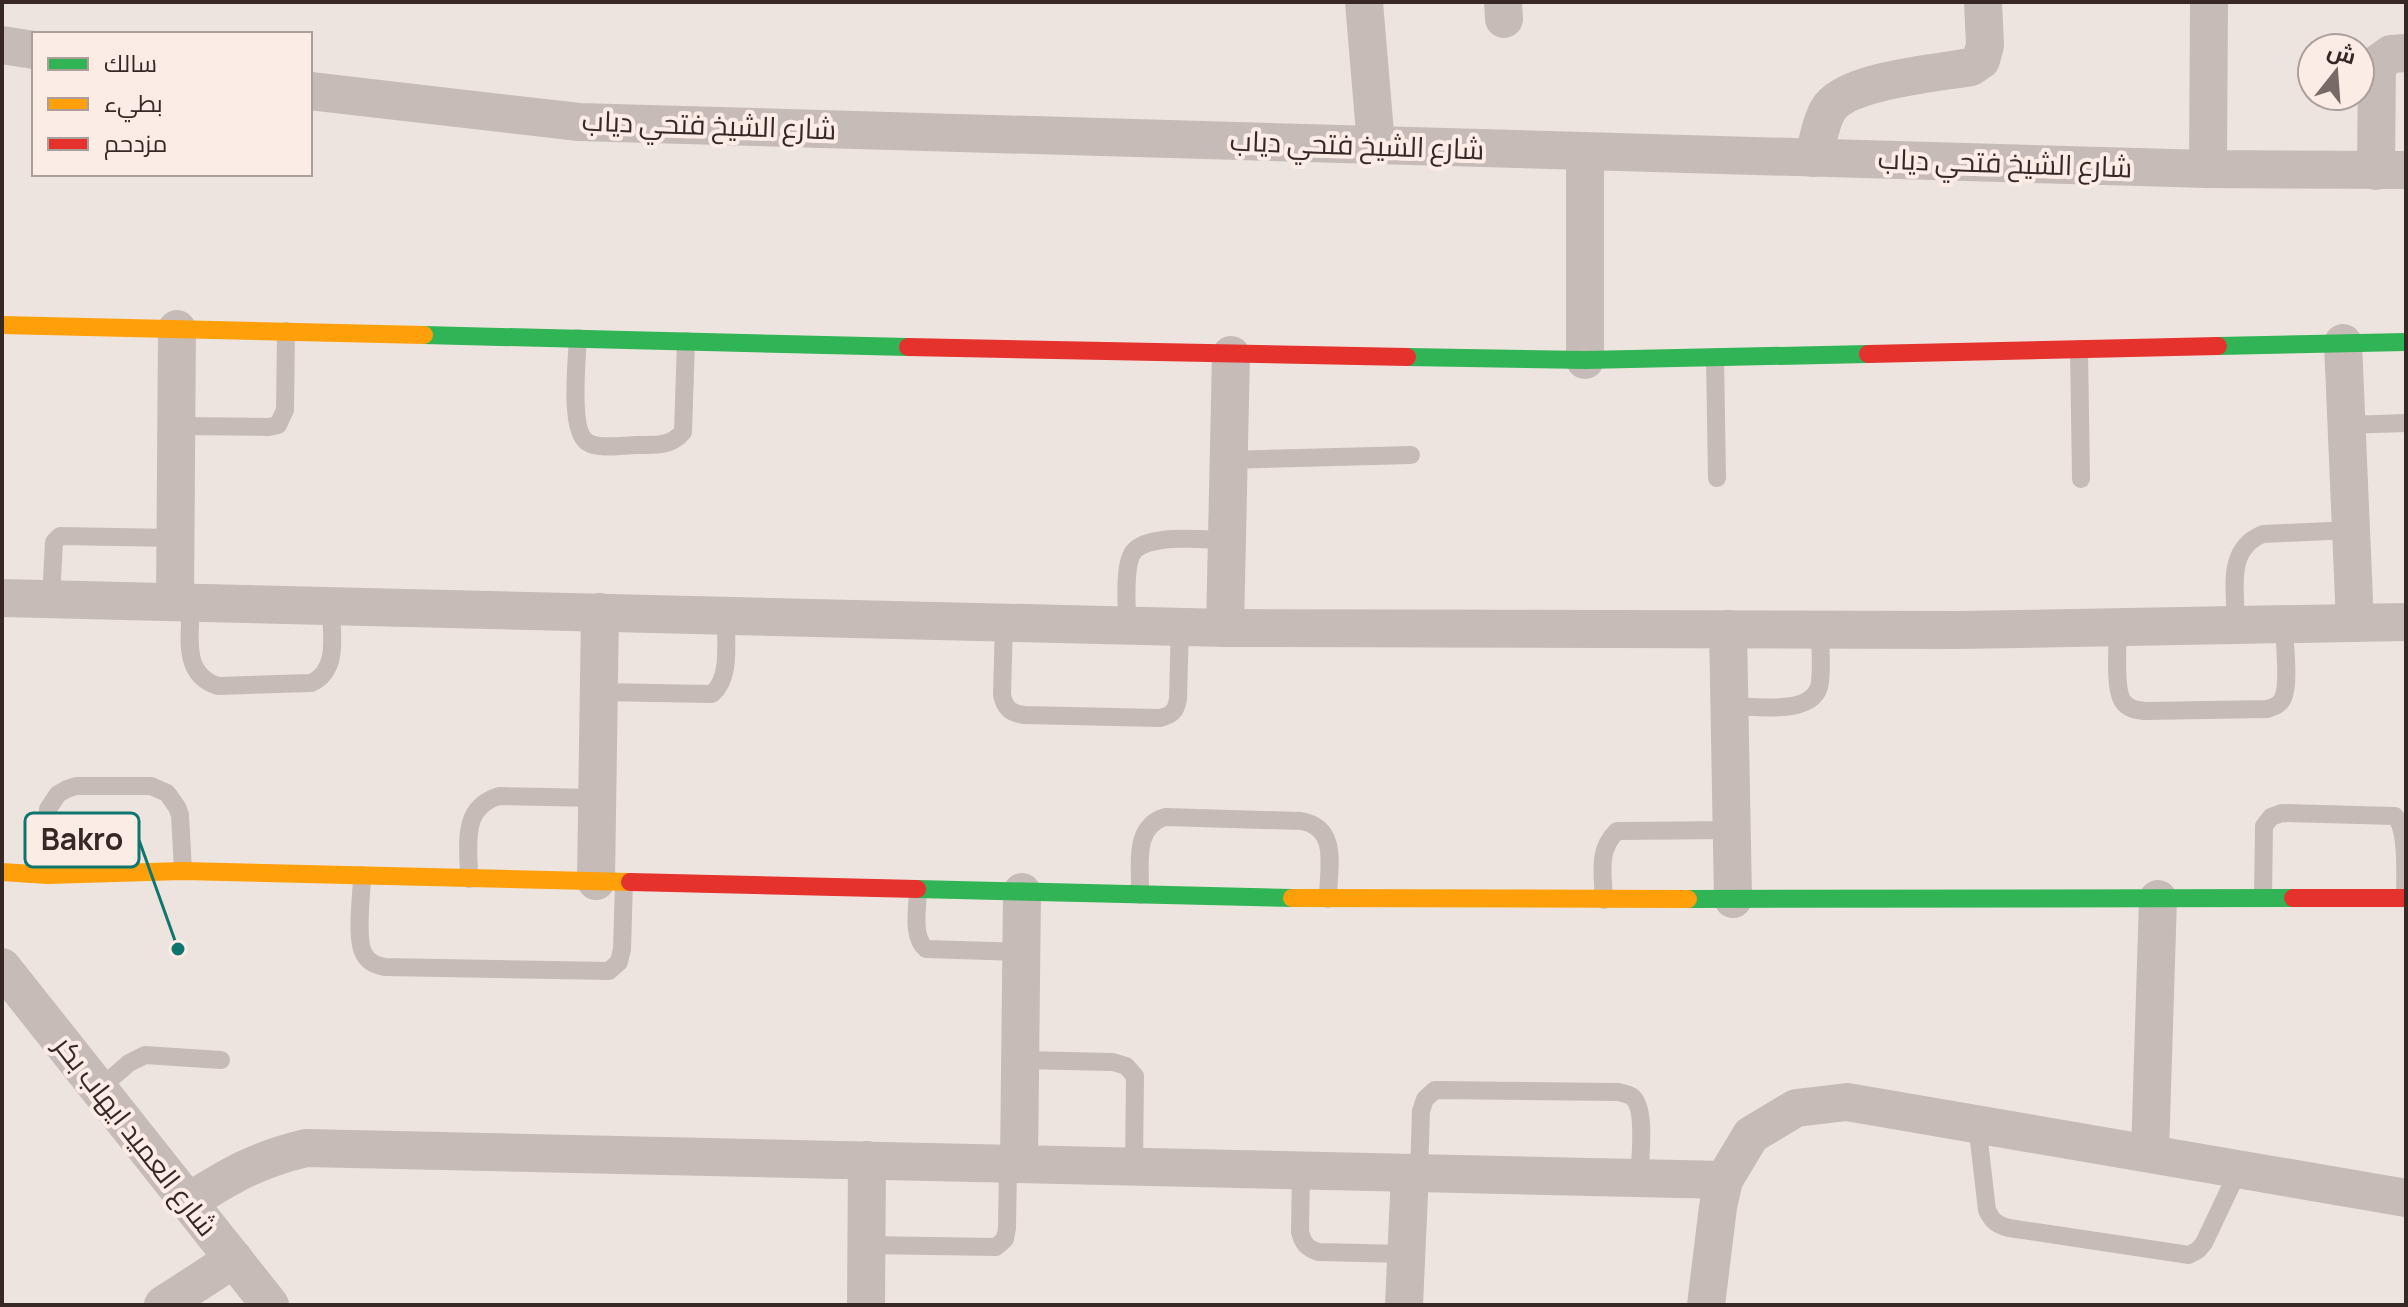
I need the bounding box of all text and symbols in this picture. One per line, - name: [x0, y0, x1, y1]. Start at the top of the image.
- legend: [32, 32, 312, 176]
- north arrow: [2296, 32, 2376, 112]
- text: ش: [2324, 34, 2360, 71]
- text: سالك: [104, 46, 157, 79]
- text: بطيء: [104, 86, 163, 123]
- street label: شارع الشيخ فتحي دياب: [581, 101, 837, 151]
- street label: شارع الشيخ فتحي دياب: [1229, 121, 1485, 171]
- text: مزدحم: [104, 126, 167, 160]
- street label: شارع الشيخ فتحي دياب: [1877, 139, 2133, 189]
- callout: Bakro: [25, 813, 139, 867]
- text: Bakro: [41, 818, 123, 859]
- street label: شارع العميد ايهاب بكر: [45, 1026, 227, 1244]

